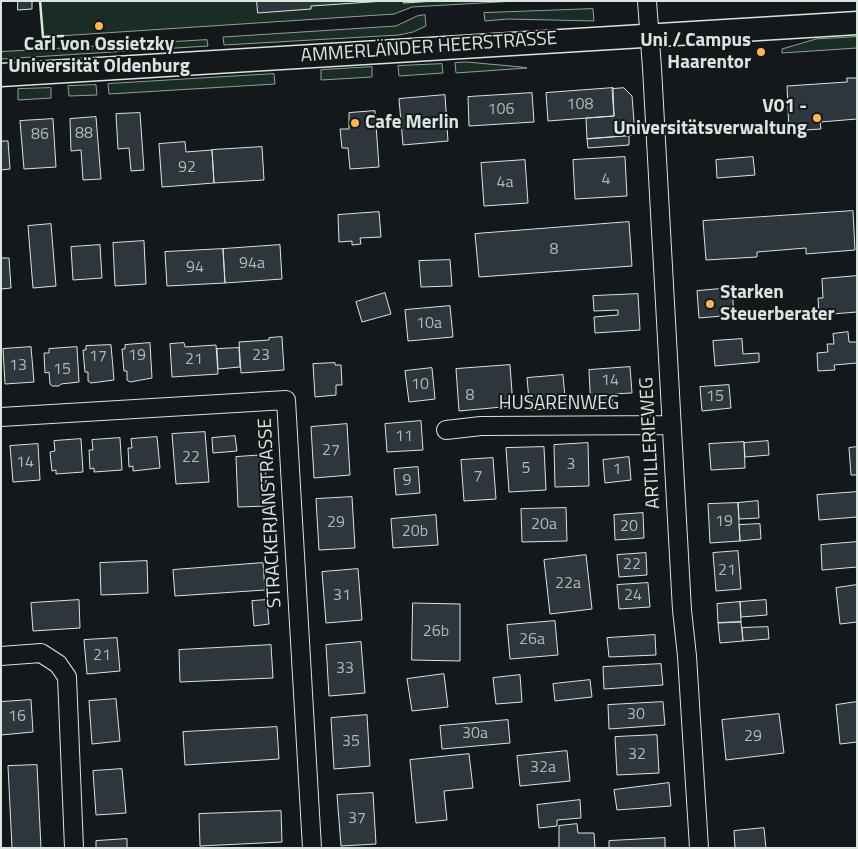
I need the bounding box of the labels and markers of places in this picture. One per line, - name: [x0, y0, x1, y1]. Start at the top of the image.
- marker: Carl von Ossietzky Universität Oldenburg: [93, 20, 105, 32]
- place label: Uni / Campus Haarentor: [640, 30, 751, 74]
- place label: Carl von Ossietzky Universität Oldenburg: [8, 34, 190, 78]
- marker: Uni / Campus Haarentor: [755, 46, 767, 58]
- place label: V01 - Universitätsverwaltung: [613, 96, 807, 140]
- place label: Cafe Merlin: [365, 112, 459, 134]
- marker: V01 - Universitätsverwaltung: [811, 112, 823, 124]
- marker: Cafe Merlin: [349, 117, 361, 129]
- place label: Starken Steuerberater: [720, 282, 835, 326]
- marker: Starken Steuerberater: [704, 298, 716, 310]

